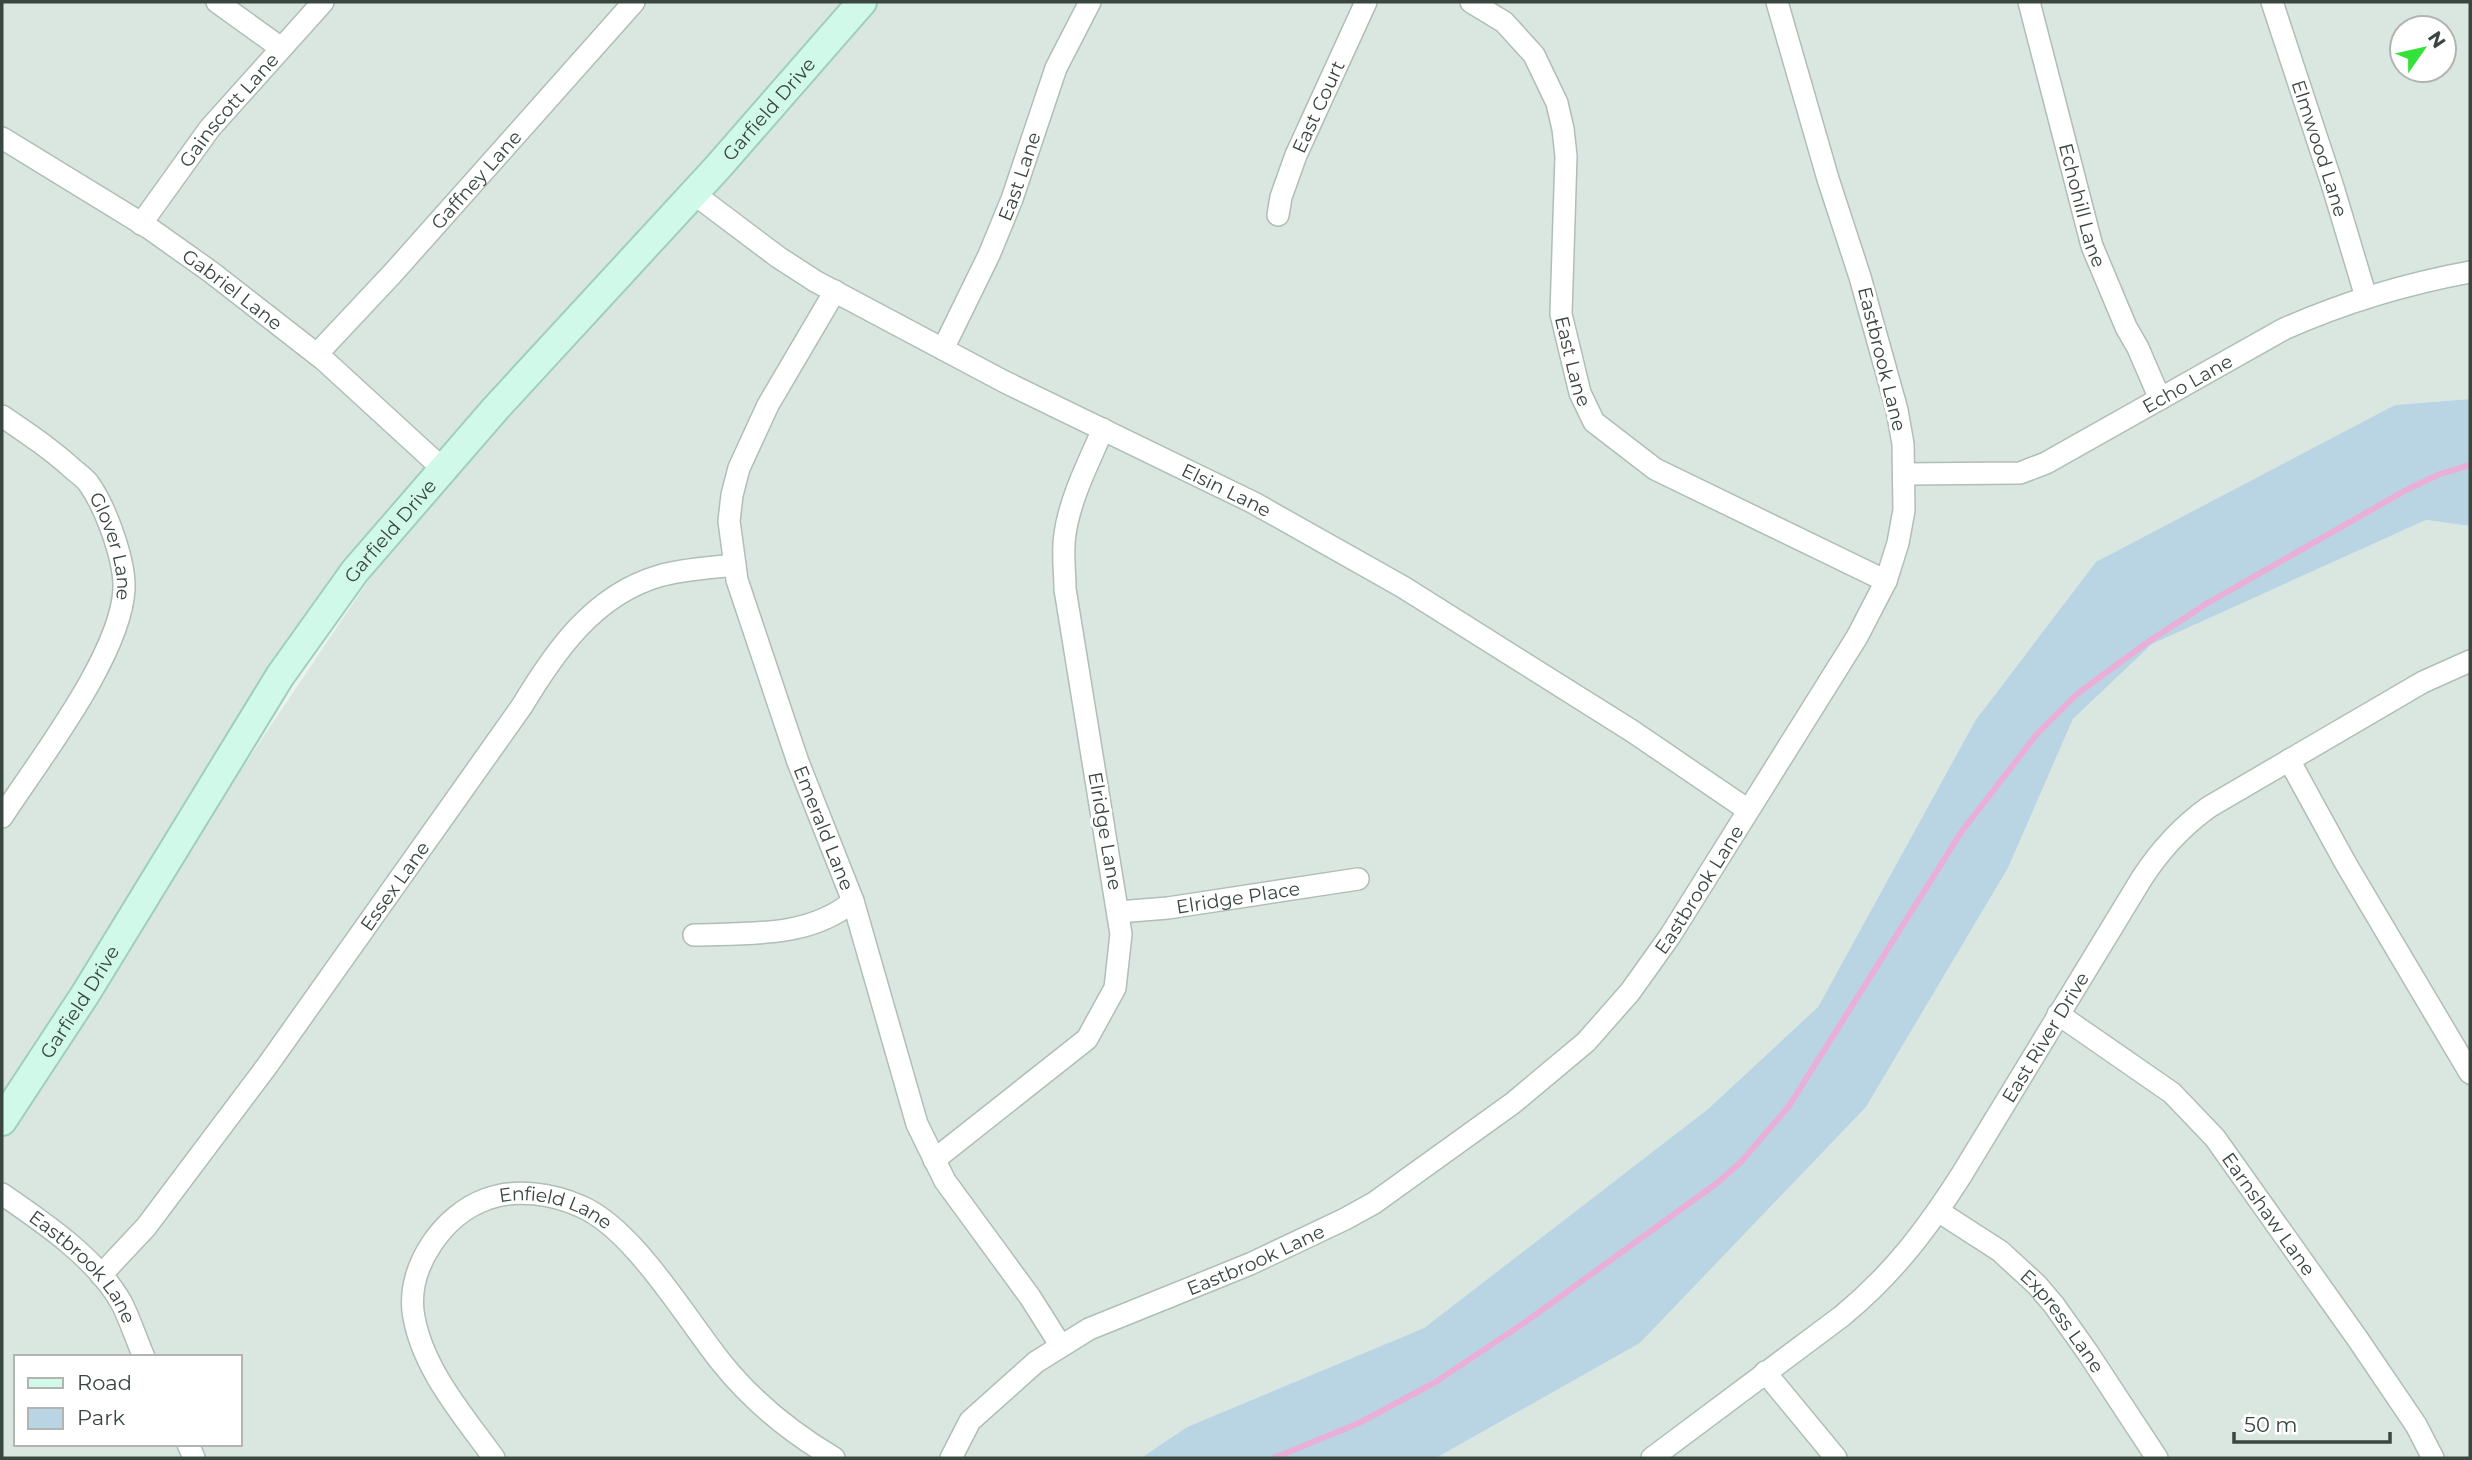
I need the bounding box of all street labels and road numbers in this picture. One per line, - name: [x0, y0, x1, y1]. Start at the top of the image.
- street label: Gainscott Lane: [174, 48, 283, 172]
- street label: Garfield Drive: [717, 53, 820, 165]
- street label: East Court: [1287, 57, 1349, 157]
- street label: Elmwood Lane: [2287, 77, 2353, 220]
- street label: Gaffney Lane: [426, 125, 526, 234]
- street label: East Lane: [993, 129, 1045, 224]
- street label: Echohill Lane: [2054, 141, 2111, 271]
- street label: Gabriel Lane: [178, 244, 287, 335]
- street label: Eastbrook Lane: [1853, 284, 1911, 434]
- street label: East Lane: [1550, 314, 1596, 410]
- street label: Echo Lane: [2138, 349, 2236, 418]
- street label: Elsin Lane: [1178, 458, 1275, 522]
- street label: Garfield Drive: [339, 474, 441, 587]
- street label: Glover Lane: [85, 488, 136, 602]
- street label: Emerald Lane: [789, 762, 859, 894]
- street label: Elridge Lane: [1083, 770, 1127, 892]
- street label: Eastbrook Lane: [1649, 821, 1748, 958]
- street label: Essex Lane: [355, 837, 434, 935]
- street label: Elridge Place: [1175, 877, 1301, 918]
- street label: Garfield Drive: [35, 941, 124, 1063]
- street label: East River Drive: [1997, 968, 2094, 1107]
- street label: Earnshaw Lane: [2217, 1148, 2320, 1280]
- street label: Enfield Lane: [497, 1182, 617, 1234]
- street label: Eastbrook Lane: [25, 1205, 141, 1326]
- street label: Eastbrook Lane: [1183, 1219, 1328, 1300]
- street label: Express Lane: [2016, 1264, 2109, 1377]

